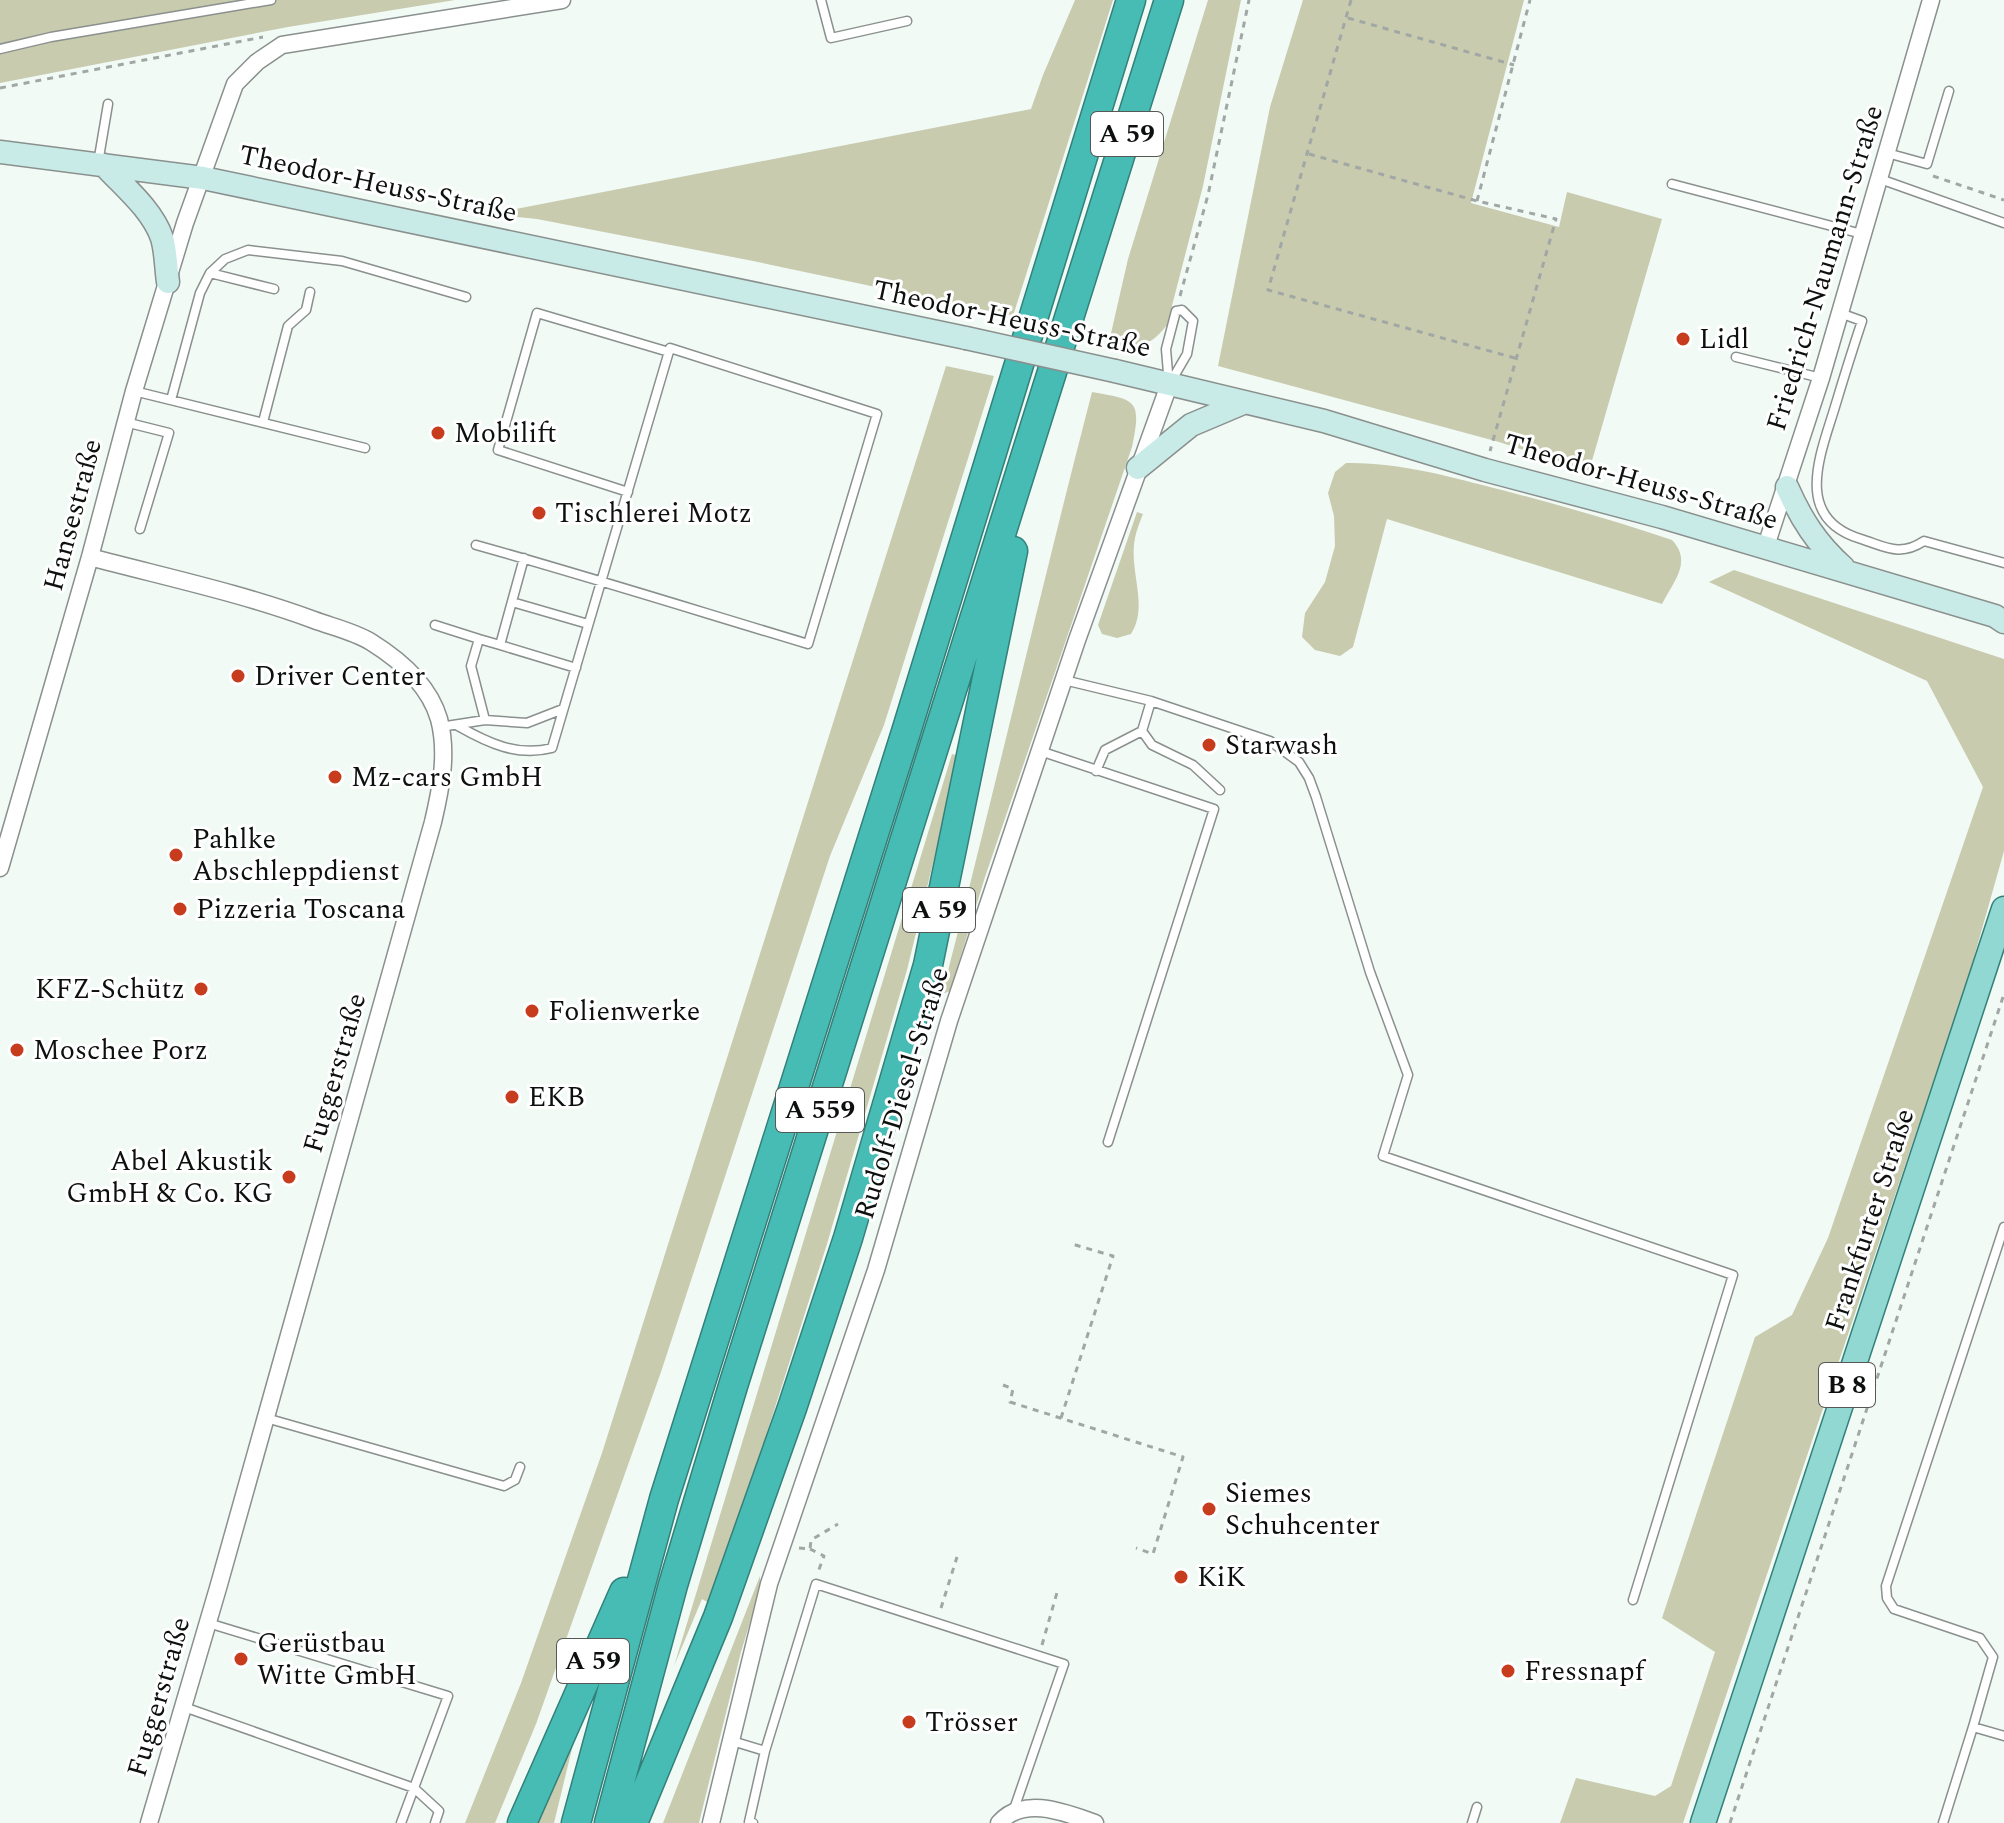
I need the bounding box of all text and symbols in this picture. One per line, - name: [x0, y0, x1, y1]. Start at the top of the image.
- street label: Friedrich-Naumann-Straße: [1755, 100, 1895, 436]
- road number: A 59: [1091, 112, 1163, 156]
- street label: Theodor-Heuss-Straße: [235, 134, 521, 234]
- street label: Theodor-Heuss-Straße: [869, 269, 1155, 369]
- place label: Lidl: [1699, 318, 1749, 361]
- marker: Lidl: [1674, 330, 1692, 348]
- place label: Mobilift: [454, 412, 557, 455]
- street label: Theodor-Heuss-Straße: [1499, 422, 1783, 542]
- marker: Mobilift: [429, 424, 447, 442]
- street label: Hansestraße: [32, 434, 114, 596]
- place label: Tischlerei Motz: [555, 492, 752, 535]
- marker: Tischlerei Motz: [530, 504, 548, 522]
- place label: Driver Center: [254, 655, 425, 698]
- marker: Driver Center: [229, 667, 247, 685]
- place label: Starwash: [1225, 724, 1338, 767]
- marker: Starwash: [1200, 736, 1218, 754]
- place label: Mz-cars GmbH: [351, 756, 543, 799]
- marker: Mz-cars GmbH: [326, 768, 344, 786]
- place label: Pahlke Abschleppdienst: [192, 818, 400, 893]
- marker: Pahlke Abschleppdienst: [167, 846, 185, 864]
- place label: Pizzeria Toscana: [196, 888, 405, 931]
- road number: A 59: [903, 888, 975, 932]
- marker: Pizzeria Toscana: [171, 900, 189, 918]
- street label: Rudolf-Diesel-Straße: [843, 961, 961, 1225]
- place label: KFZ-Schütz: [35, 968, 185, 1011]
- marker: KFZ-Schütz: [192, 980, 210, 998]
- street label: Fuggerstraße: [292, 988, 378, 1158]
- place label: Folienwerke: [548, 990, 700, 1033]
- marker: Folienwerke: [523, 1002, 541, 1020]
- place label: Moschee Porz: [33, 1029, 208, 1072]
- marker: Moschee Porz: [8, 1041, 26, 1059]
- place label: EKB: [528, 1076, 585, 1119]
- marker: EKB: [503, 1088, 521, 1106]
- road number: A 559: [776, 1088, 864, 1132]
- street label: Frankfurter Straße: [1814, 1103, 1926, 1337]
- place label: Abel Akustik GmbH & Co. KG: [66, 1140, 273, 1215]
- marker: Abel Akustik GmbH & Co. KG: [280, 1168, 298, 1186]
- road number: B 8: [1819, 1363, 1875, 1407]
- place label: Siemes Schuhcenter: [1225, 1472, 1380, 1547]
- marker: Siemes Schuhcenter: [1200, 1500, 1218, 1518]
- place label: KiK: [1197, 1556, 1246, 1599]
- marker: KiK: [1172, 1568, 1190, 1586]
- street label: Fuggerstraße: [116, 1612, 202, 1782]
- place label: Gerüstbau Witte GmbH: [257, 1622, 417, 1697]
- road number: A 59: [557, 1639, 629, 1683]
- marker: Gerüstbau Witte GmbH: [232, 1650, 250, 1668]
- place label: Fressnapf: [1524, 1650, 1647, 1693]
- marker: Fressnapf: [1499, 1662, 1517, 1680]
- place label: Trösser: [925, 1701, 1018, 1744]
- marker: Trösser: [900, 1713, 918, 1731]

